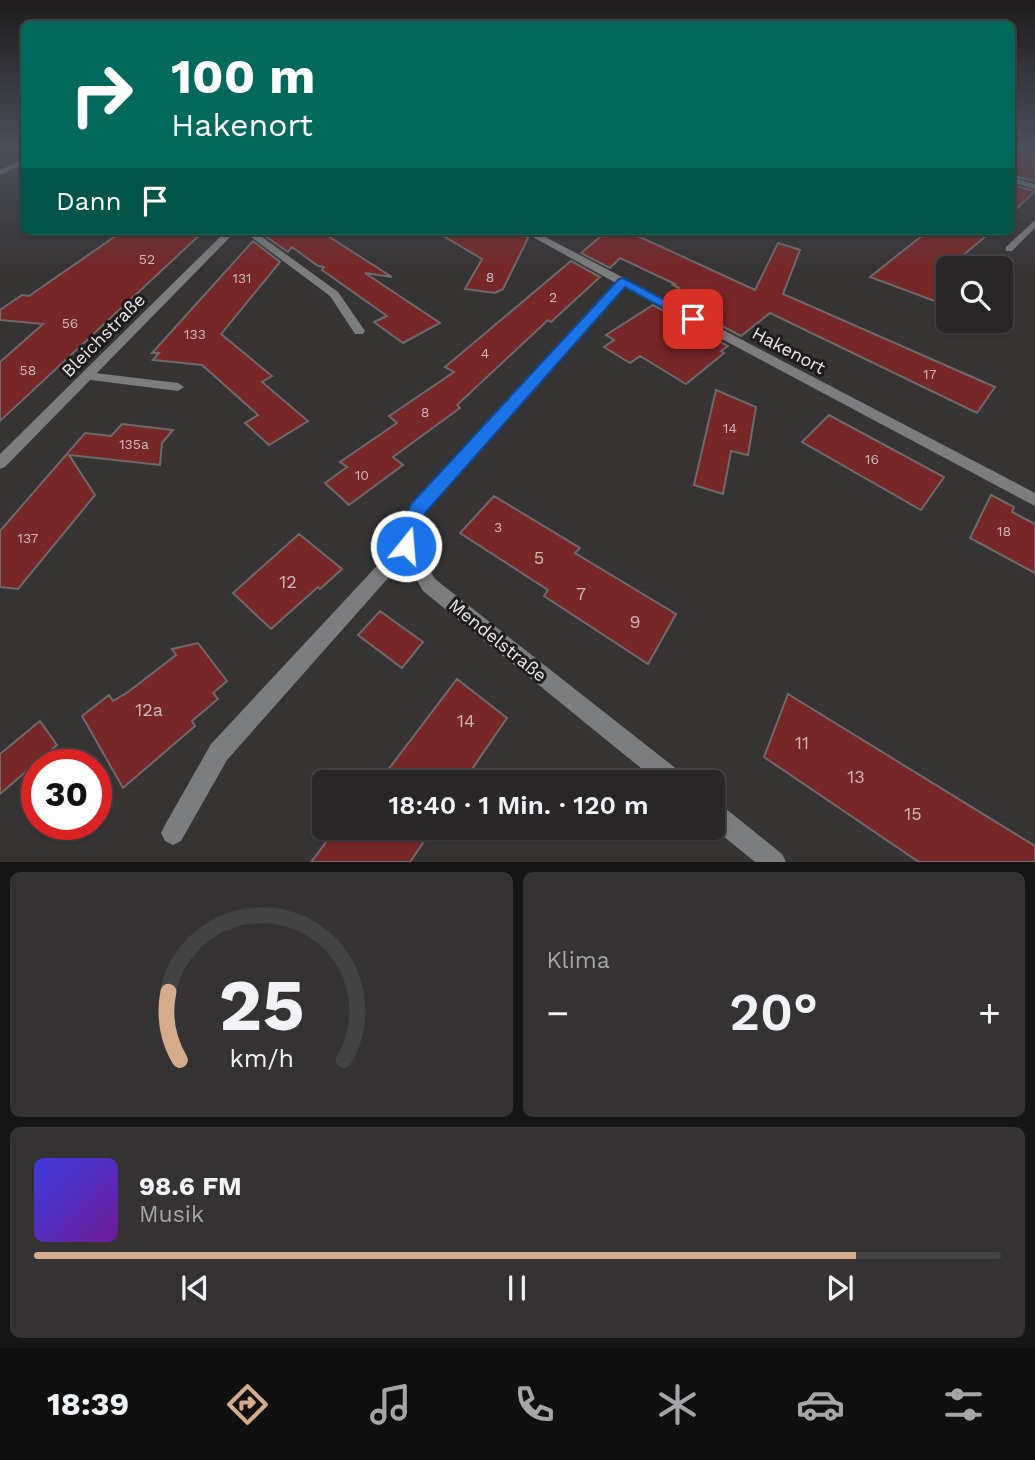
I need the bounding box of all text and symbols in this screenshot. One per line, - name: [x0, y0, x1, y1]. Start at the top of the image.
- text: 100 m: [171, 47, 315, 105]
- icon: right: [56, 49, 147, 140]
- text: Hakenort: [171, 106, 313, 144]
- icon: arrive: [136, 182, 174, 220]
- text: Dann: [56, 186, 122, 216]
- house number: 52: [139, 251, 155, 267]
- map controls: [936, 256, 1013, 333]
- button: search: [936, 256, 1013, 333]
- house number: 8: [486, 269, 494, 285]
- house number: 131: [232, 270, 252, 286]
- street label: Bleichstraße: [57, 289, 149, 381]
- house number: 2: [549, 289, 557, 305]
- pin: [663, 289, 723, 349]
- icon: arrive: [674, 300, 712, 338]
- house number: 56: [62, 315, 78, 331]
- street label: Hakenort: [749, 322, 830, 378]
- house number: 133: [184, 326, 206, 342]
- house number: 4: [481, 345, 489, 361]
- house number: 58: [20, 362, 36, 378]
- house number: 17: [923, 366, 937, 382]
- house number: 8: [421, 404, 429, 420]
- house number: 14: [723, 420, 737, 436]
- house number: 135a: [119, 436, 149, 452]
- house number: 16: [865, 451, 879, 467]
- house number: 10: [355, 467, 369, 483]
- position arrow: [369, 509, 443, 583]
- house number: 3: [494, 519, 502, 535]
- house number: 18: [997, 523, 1011, 539]
- house number: 137: [18, 530, 39, 546]
- house number: 5: [534, 547, 544, 568]
- house number: 12: [279, 571, 297, 592]
- house number: 7: [576, 583, 586, 604]
- street label: Mendelstraße: [445, 594, 551, 686]
- house number: 9: [629, 611, 641, 632]
- house number: 12a: [135, 699, 163, 720]
- house number: 14: [457, 710, 475, 731]
- house number: 11: [795, 732, 809, 753]
- speed limit sign: 30: [21, 749, 112, 840]
- house number: 13: [847, 766, 865, 787]
- text: 18:40 · 1 Min. · 120 m: [388, 790, 649, 820]
- house number: 15: [904, 803, 922, 824]
- text: Klima: [547, 947, 610, 974]
- text: 25: [218, 963, 304, 1049]
- text: 20°: [729, 982, 818, 1043]
- text: −: [547, 991, 569, 1035]
- text: +: [978, 991, 1001, 1035]
- text: km/h: [229, 1044, 293, 1073]
- text: 98.6 FM: [139, 1171, 242, 1201]
- text: Musik: [139, 1201, 204, 1228]
- icon: previous: [176, 1269, 214, 1307]
- icon: pause: [498, 1269, 536, 1307]
- icon: next: [821, 1269, 859, 1307]
- icon: directions: [223, 1380, 272, 1429]
- icon: music: [366, 1380, 415, 1429]
- icon: phone: [510, 1380, 559, 1429]
- icon: climate: [653, 1380, 702, 1429]
- icon: car: [796, 1380, 845, 1429]
- icon: filters: [939, 1380, 988, 1429]
- text: 18:39: [47, 1385, 129, 1423]

